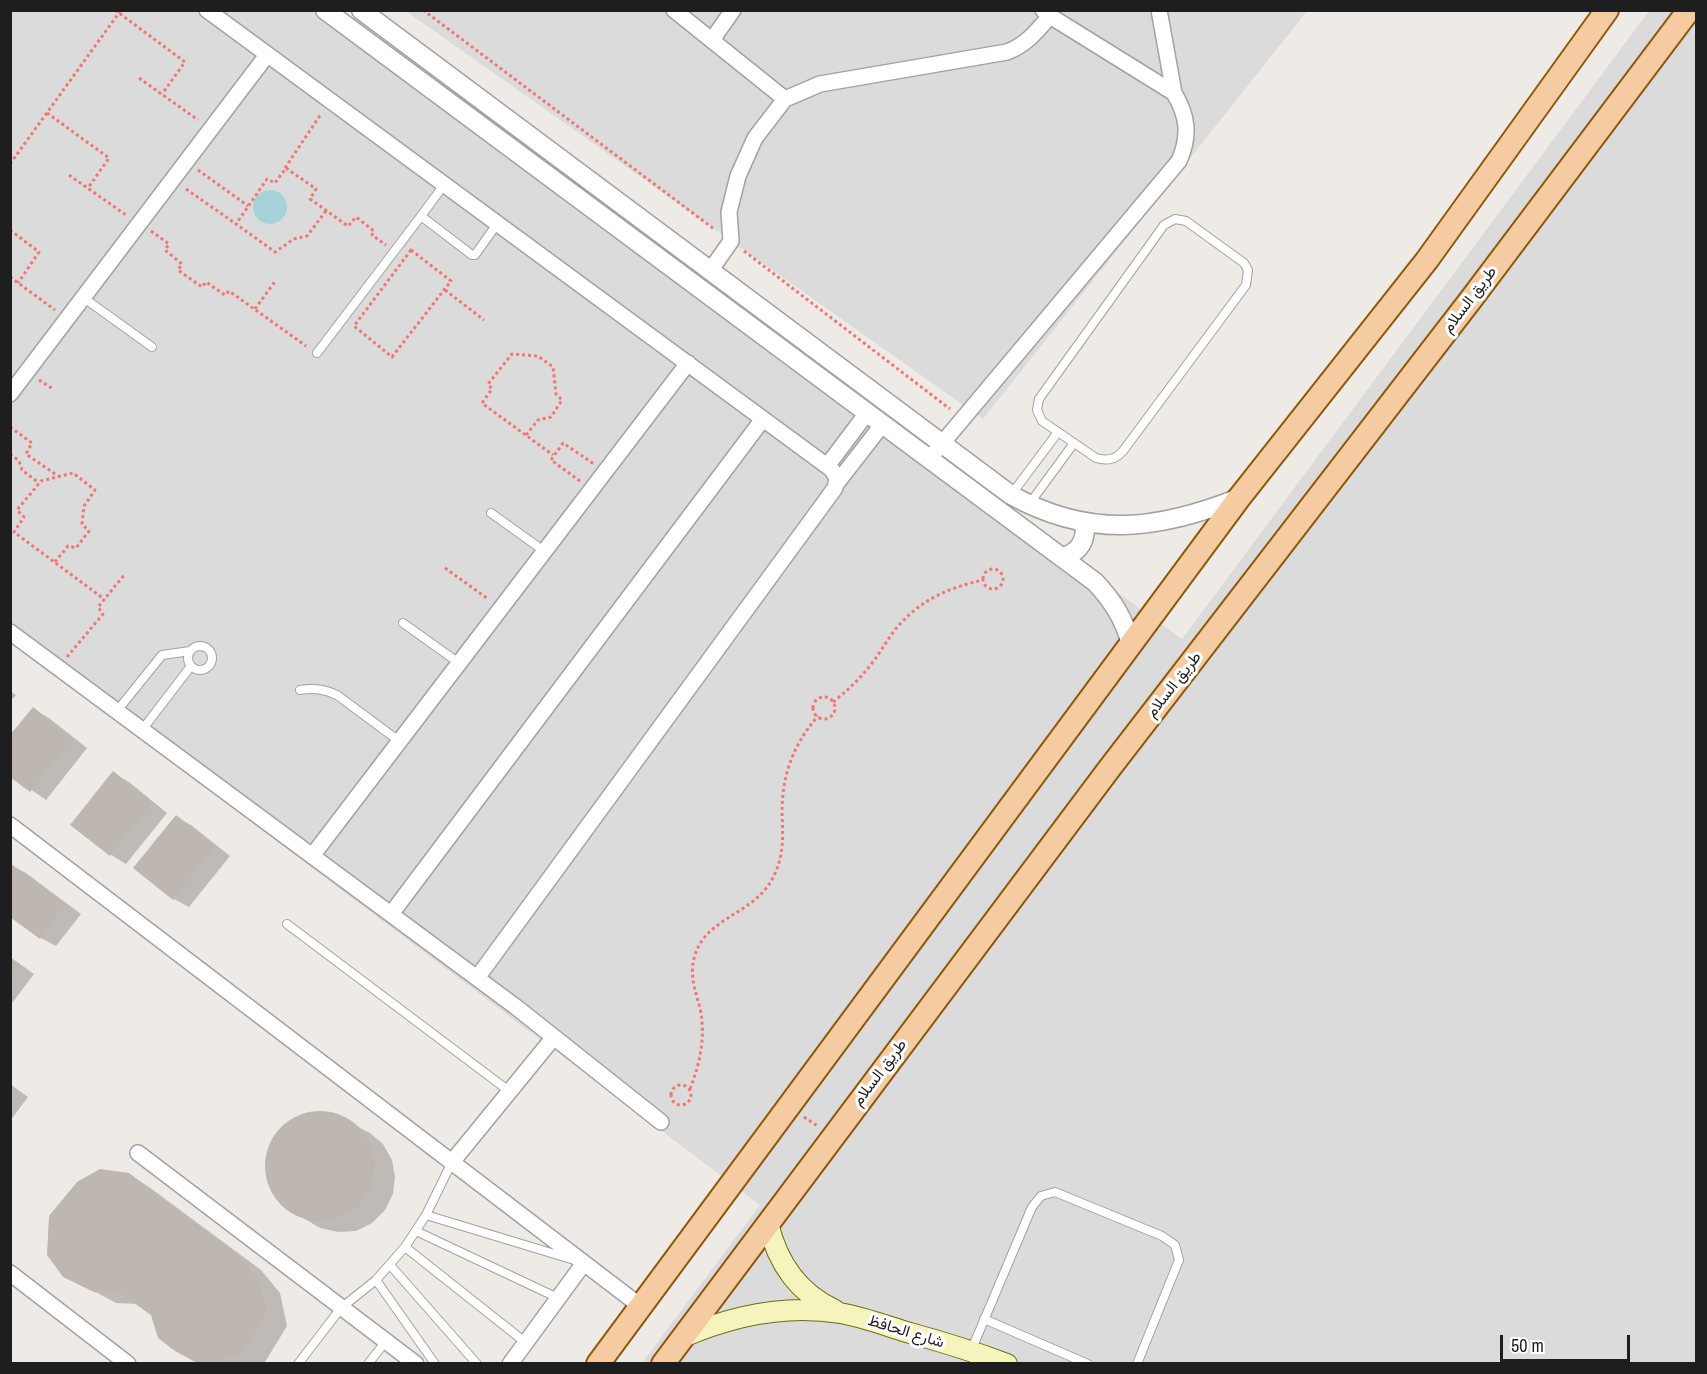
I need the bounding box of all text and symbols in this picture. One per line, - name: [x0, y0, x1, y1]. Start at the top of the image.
- street label: طريق السلام: [1439, 263, 1501, 337]
- street label: طريق السلام: [1142, 648, 1206, 722]
- street label: طريق السلام: [849, 1036, 911, 1110]
- street label: شارع الحافظ: [866, 1311, 946, 1353]
- scale bar: [1503, 1323, 1634, 1361]
- text: 50 m: [1511, 1333, 1544, 1358]

